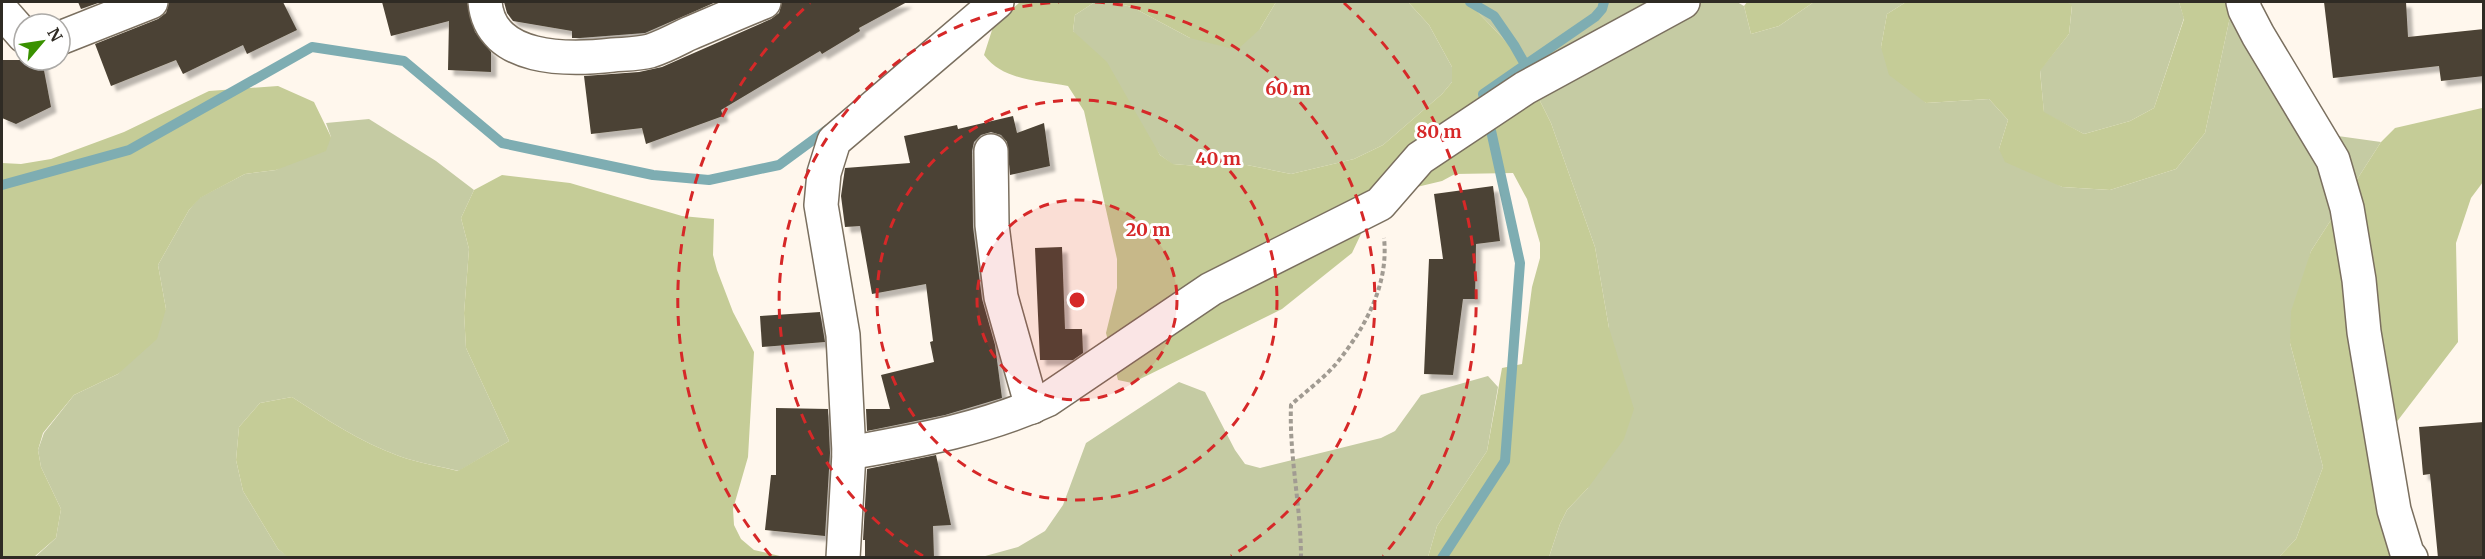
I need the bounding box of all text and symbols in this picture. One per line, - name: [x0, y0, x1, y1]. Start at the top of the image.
- north arrow: [12, 12, 72, 72]
- text: N: [43, 24, 67, 45]
- text: 60 m: [1265, 77, 1311, 100]
- text: 80 m: [1416, 120, 1462, 143]
- text: 40 m: [1195, 147, 1241, 170]
- text: 20 m: [1126, 218, 1170, 241]
- centre of rings: [1067, 290, 1087, 310]

